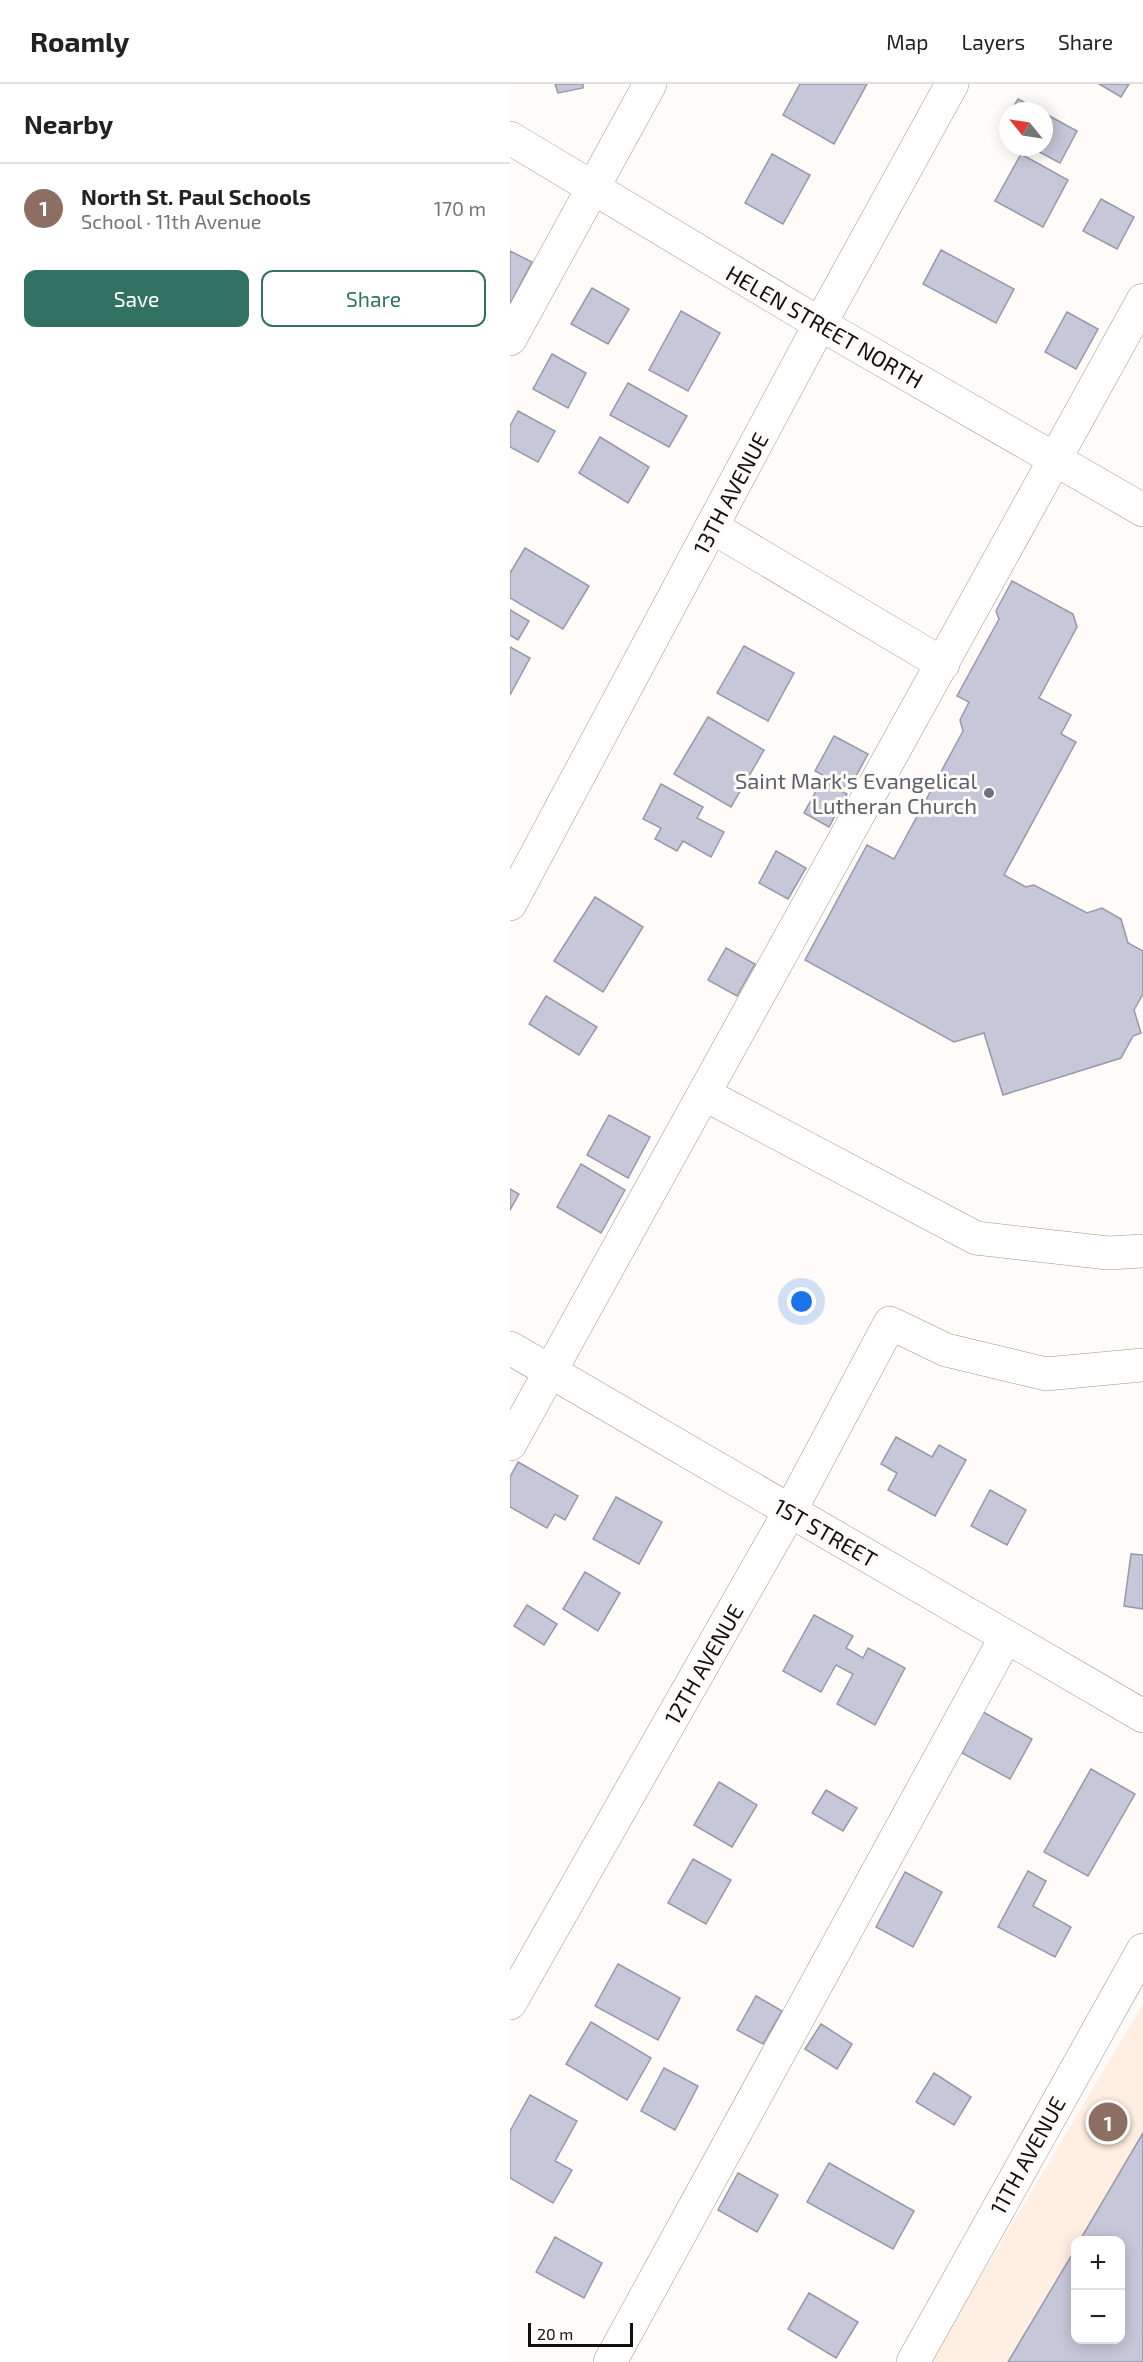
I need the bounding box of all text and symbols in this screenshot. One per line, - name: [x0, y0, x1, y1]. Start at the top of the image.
- text: Roamly: [30, 24, 129, 58]
- text: Map: [886, 29, 928, 54]
- text: Layers: [961, 29, 1025, 54]
- text: Share: [1058, 29, 1113, 54]
- north arrow: [999, 102, 1053, 156]
- text: Nearby: [24, 108, 113, 139]
- text: North St. Paul Schools: [81, 183, 311, 209]
- text: 1: [39, 196, 48, 220]
- text: 170 m: [434, 196, 486, 220]
- text: School · 11th Avenue: [81, 209, 262, 233]
- street label: HELEN STREET NORTH: [722, 259, 928, 393]
- button: Save: [24, 270, 249, 327]
- button: Share: [261, 270, 486, 327]
- street label: 13TH AVENUE: [687, 428, 773, 558]
- place label: Saint Mark's Evangelical Lutheran Church: [735, 767, 977, 818]
- marker: Saint Mark's Evangelical Lutheran Church: [982, 786, 996, 800]
- your location: [787, 1287, 816, 1316]
- street label: 1ST STREET: [770, 1492, 882, 1572]
- street label: 12TH AVENUE: [658, 1599, 748, 1729]
- street label: 11TH AVENUE: [984, 2092, 1070, 2218]
- pin: 1: [1088, 2100, 1128, 2144]
- map controls: [1071, 2236, 1125, 2344]
- button: +: [1071, 2236, 1125, 2290]
- button: −: [1071, 2290, 1125, 2344]
- scale bar: [528, 2320, 633, 2348]
- text: 20 m: [537, 2324, 573, 2343]

